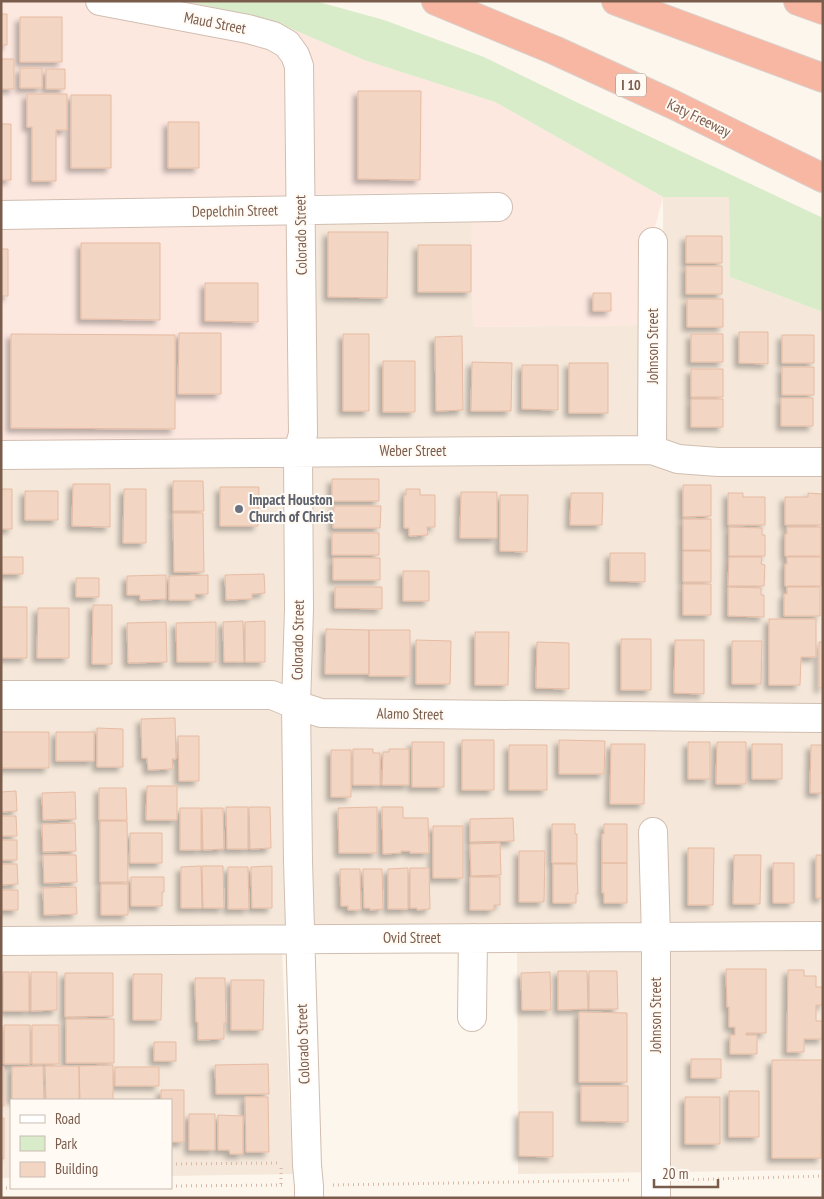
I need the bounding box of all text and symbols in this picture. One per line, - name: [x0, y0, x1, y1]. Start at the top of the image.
- street label: Maud Street: [182, 7, 248, 38]
- road number: I 10: [616, 74, 646, 96]
- street label: Katy Freeway: [664, 94, 734, 141]
- street label: Colorado Street: [290, 195, 311, 275]
- street label: Depelchin Street: [192, 200, 278, 221]
- street label: Johnson Street: [643, 308, 662, 385]
- street label: Weber Street: [380, 441, 446, 460]
- place label: Impact Houston Church of Christ: [249, 490, 334, 526]
- marker: Impact Houston Church of Christ: [233, 503, 245, 515]
- street label: Colorado Street: [287, 600, 308, 680]
- street label: Alamo Street: [376, 703, 444, 724]
- street label: Ovid Street: [383, 928, 441, 947]
- street label: Johnson Street: [646, 977, 665, 1054]
- street label: Colorado Street: [292, 1004, 313, 1084]
- legend: [10, 1099, 172, 1189]
- text: Road: [55, 1109, 81, 1128]
- text: Park: [55, 1134, 77, 1153]
- scale bar: [654, 1156, 718, 1188]
- text: Building: [55, 1159, 98, 1178]
- text: 20 m: [662, 1164, 688, 1183]

